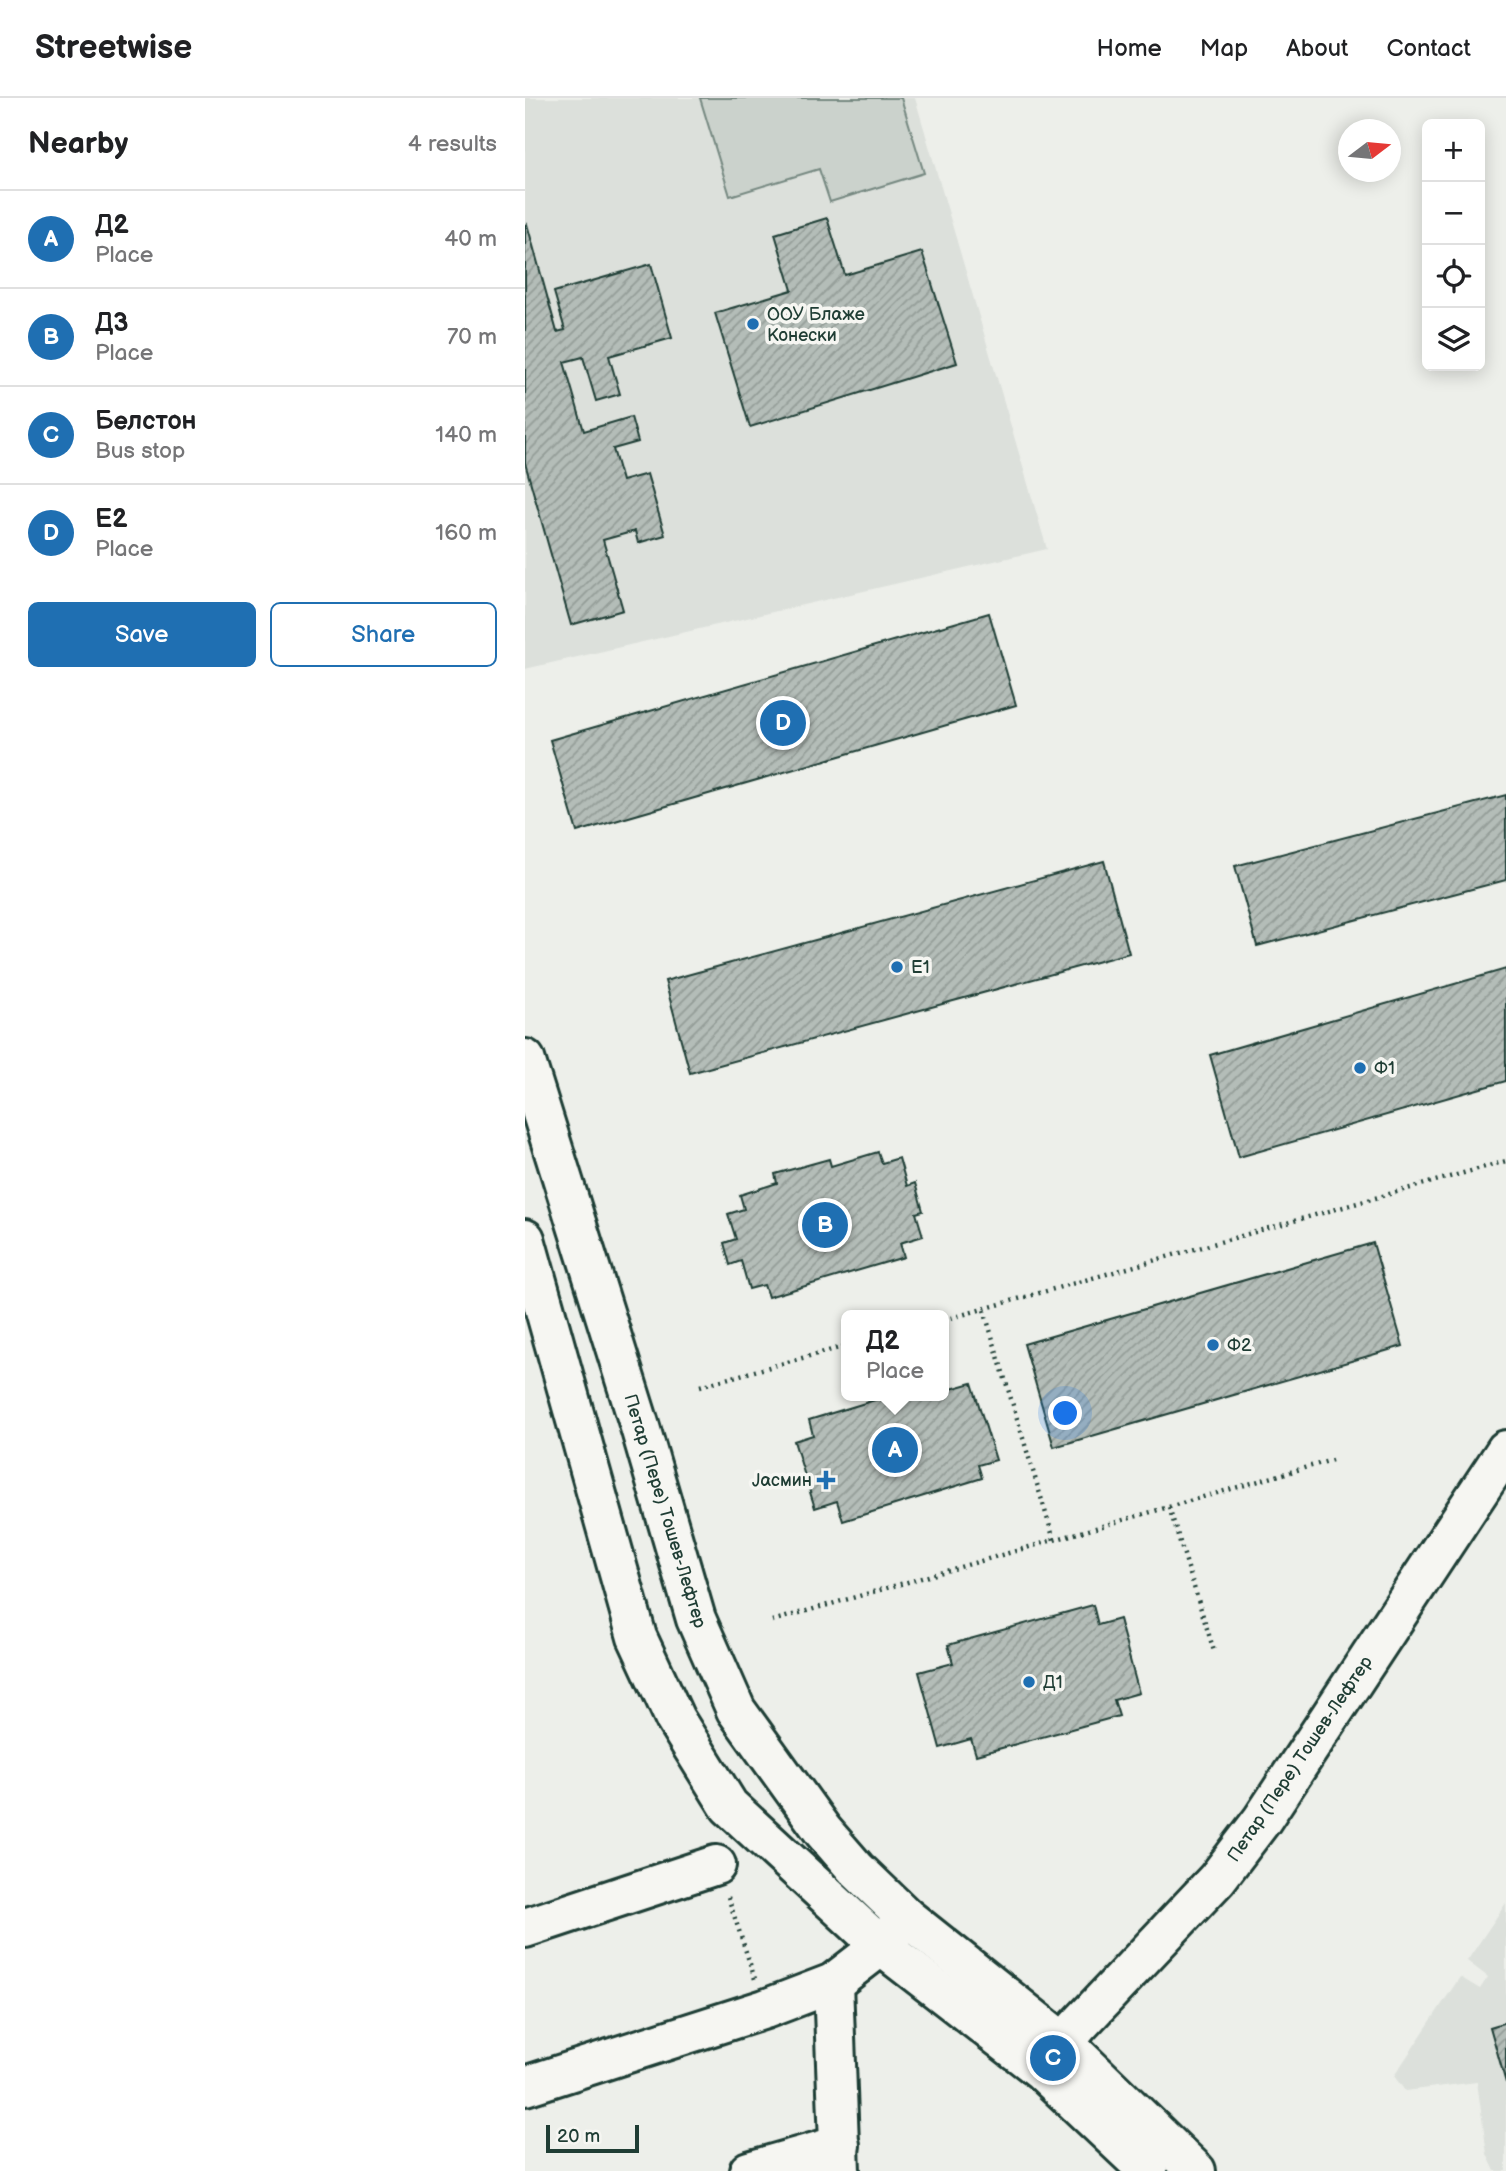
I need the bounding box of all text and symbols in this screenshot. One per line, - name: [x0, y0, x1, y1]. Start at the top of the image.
- text: Streetwise: [35, 28, 192, 68]
- text: Home: [1097, 34, 1162, 63]
- text: Map: [1200, 34, 1248, 63]
- text: About: [1286, 34, 1348, 63]
- text: Contact: [1386, 34, 1471, 63]
- north arrow: [1338, 119, 1401, 182]
- map controls: [1422, 119, 1485, 371]
- button: +: [1422, 119, 1485, 182]
- text: Nearby: [28, 126, 128, 162]
- text: 4 results: [408, 130, 497, 158]
- button: −: [1422, 182, 1485, 245]
- text: Д2: [95, 210, 129, 241]
- text: A: [44, 225, 58, 253]
- text: 40 m: [444, 225, 497, 253]
- text: Place: [95, 241, 153, 269]
- button: locate: [1422, 245, 1485, 308]
- place label: ООУ Блаже Конески: [767, 304, 865, 346]
- text: Д3: [95, 308, 128, 339]
- button: layers: [1422, 308, 1485, 371]
- marker: ООУ Блаже Конески: [745, 316, 761, 332]
- text: B: [43, 323, 59, 351]
- text: 70 m: [447, 323, 497, 351]
- text: Place: [95, 339, 153, 367]
- text: Белстон: [95, 406, 197, 437]
- text: C: [43, 421, 59, 449]
- text: 140 m: [435, 421, 497, 449]
- text: Bus stop: [95, 437, 185, 465]
- text: Е2: [95, 504, 128, 535]
- text: D: [43, 519, 59, 547]
- text: 160 m: [435, 519, 497, 547]
- text: Place: [95, 535, 153, 563]
- button: Save: [28, 602, 256, 667]
- button: Share: [270, 602, 497, 667]
- pin: D: [760, 697, 806, 749]
- place label: Е1: [911, 957, 930, 978]
- marker: Е1: [889, 959, 905, 975]
- place label: Ф1: [1374, 1058, 1395, 1079]
- marker: Ф1: [1352, 1060, 1368, 1076]
- pin: B: [802, 1199, 848, 1251]
- popup: [841, 1310, 949, 1401]
- text: Д2: [866, 1326, 900, 1357]
- place label: Ф2: [1227, 1335, 1252, 1356]
- marker: Ф2: [1205, 1337, 1221, 1353]
- text: Place: [866, 1357, 924, 1385]
- street label: Петар (Пере) Тошев-Лефтер: [619, 1392, 711, 1630]
- your location: [1048, 1396, 1082, 1430]
- pin: A: [872, 1424, 918, 1476]
- place label: Јасмин: [752, 1470, 812, 1491]
- marker: Јасмин: [818, 1472, 834, 1488]
- street label: Петар (Пере) Тошев-Лефтер: [1223, 1652, 1377, 1866]
- place label: Д1: [1043, 1672, 1063, 1693]
- marker: Д1: [1021, 1674, 1037, 1690]
- pin: C: [1030, 2032, 1076, 2084]
- scale bar: [546, 2122, 639, 2154]
- text: 20 m: [557, 2125, 600, 2148]

